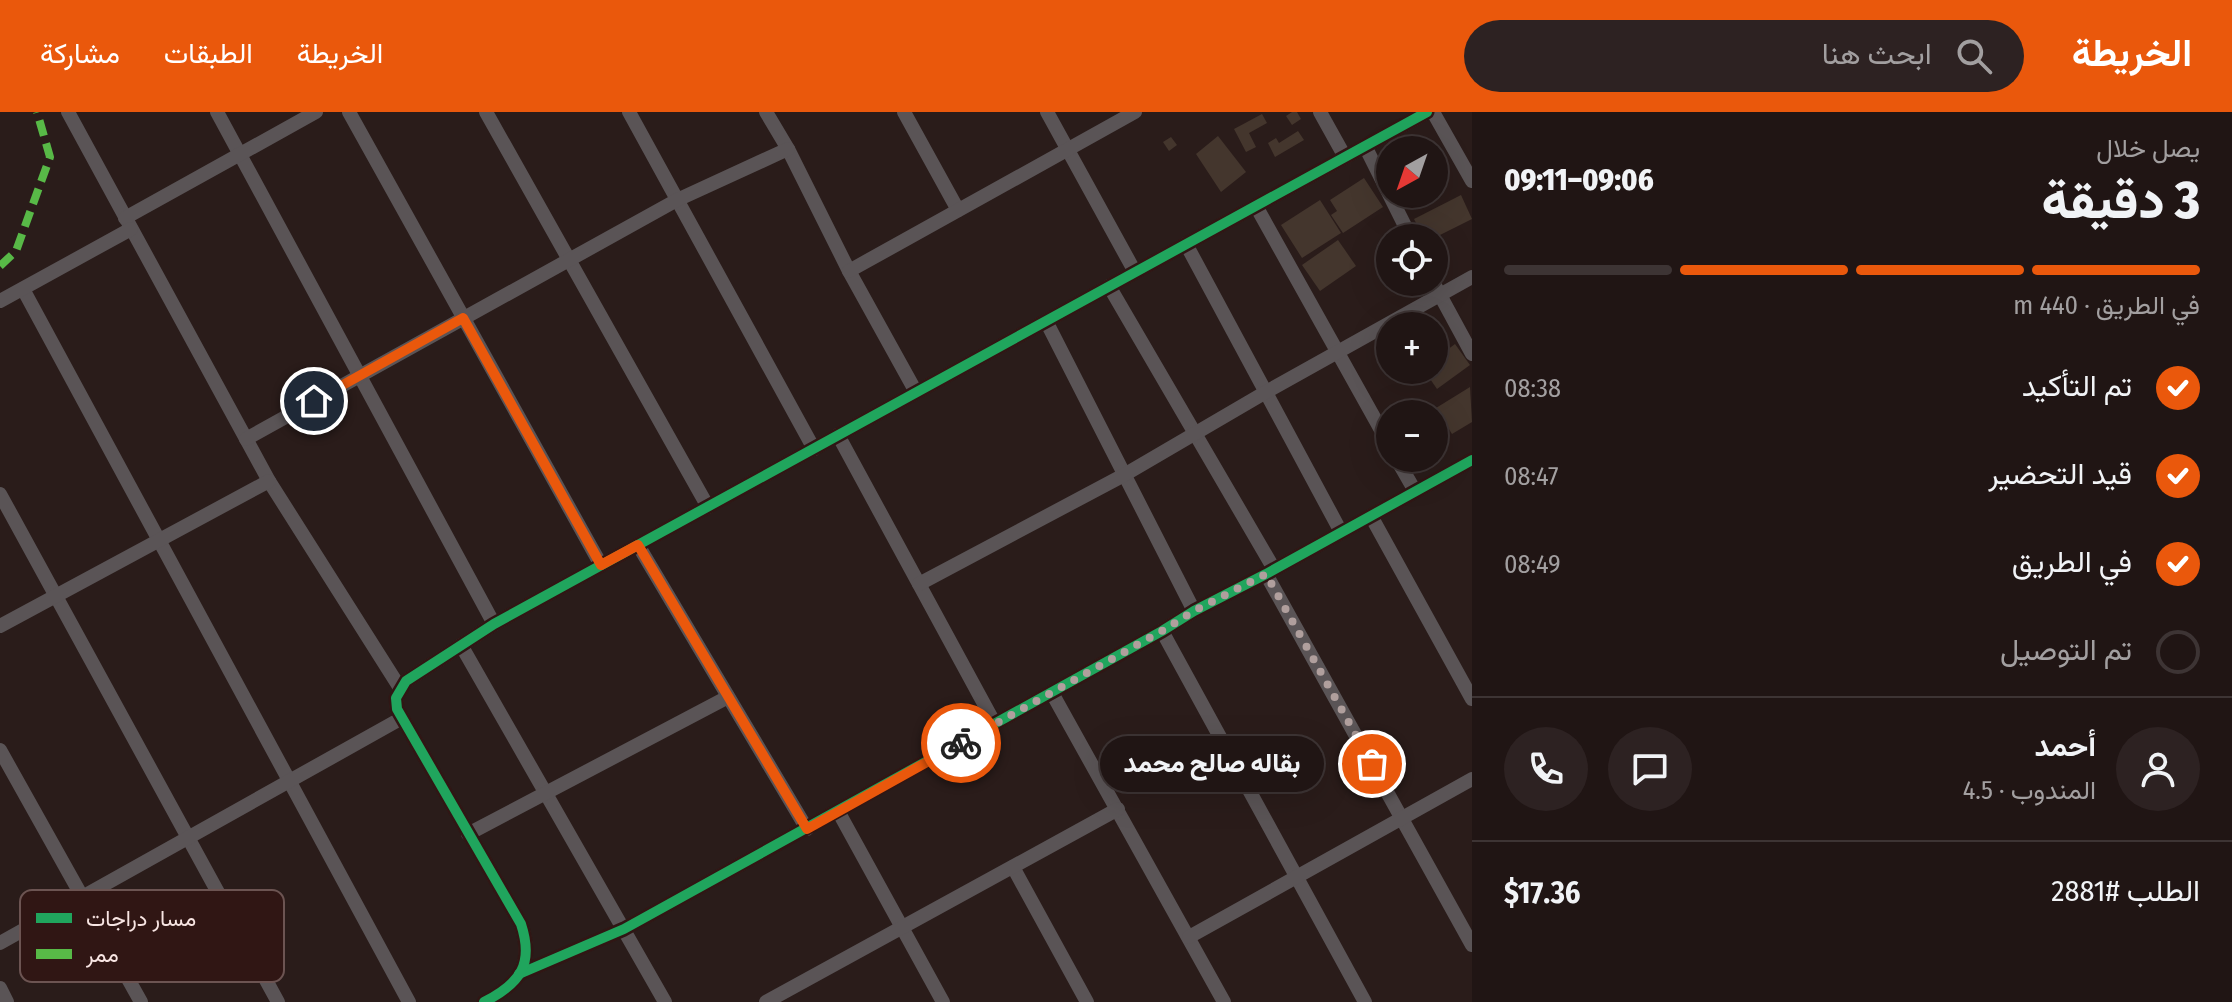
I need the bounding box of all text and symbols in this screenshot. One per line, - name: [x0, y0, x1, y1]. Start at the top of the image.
- search box: [1464, 20, 2024, 92]
- text: الخريطة: [2072, 30, 2192, 76]
- icon: search: [1952, 34, 1996, 78]
- text: ابحث هنا: [1822, 36, 1932, 72]
- text: مشاركة: [40, 37, 120, 70]
- text: الطبقات: [164, 37, 253, 70]
- text: الخريطة: [297, 37, 383, 70]
- text: يصل خلال: [2096, 133, 2200, 164]
- north arrow: [1376, 136, 1448, 208]
- map controls: [1376, 136, 1448, 472]
- text: 09:06–09:11: [1504, 162, 1654, 198]
- text: 3 دقيقة: [2041, 169, 2200, 232]
- button: locate: [1376, 224, 1448, 296]
- text: في الطريق · 440 m: [2013, 290, 2200, 321]
- button: +: [1376, 312, 1448, 384]
- icon: check: [2156, 366, 2200, 410]
- pin: [280, 367, 348, 435]
- text: تم التأكيد: [2022, 368, 2132, 404]
- text: 08:38: [1504, 373, 1561, 404]
- icon: home: [292, 379, 336, 423]
- button: −: [1376, 400, 1448, 472]
- icon: check: [2156, 454, 2200, 498]
- text: قيد التحضير: [1988, 456, 2132, 492]
- text: 08:47: [1504, 461, 1559, 492]
- icon: check: [2156, 542, 2200, 586]
- text: في الطريق: [2012, 544, 2132, 580]
- text: 08:49: [1504, 549, 1561, 580]
- text: تم التوصيل: [2000, 632, 2132, 668]
- courier: [921, 703, 1001, 783]
- icon: bike: [939, 721, 983, 765]
- button: phone: [1504, 727, 1588, 811]
- button: chat: [1608, 727, 1692, 811]
- button: person: [2116, 727, 2200, 811]
- text: أحمد: [2034, 728, 2096, 764]
- pin: [1338, 730, 1406, 798]
- callout: بقاله صالح محمد: [1100, 736, 1324, 792]
- icon: bag: [1350, 742, 1394, 786]
- text: بقاله صالح محمد: [1124, 748, 1300, 779]
- text: المندوب · 4.5: [1963, 775, 2096, 806]
- text: الطلب #2881: [2051, 873, 2200, 909]
- text: $17.36: [1504, 875, 1581, 911]
- legend: [20, 890, 284, 982]
- text: مسار دراجات: [86, 905, 196, 932]
- text: ممر: [85, 941, 119, 968]

